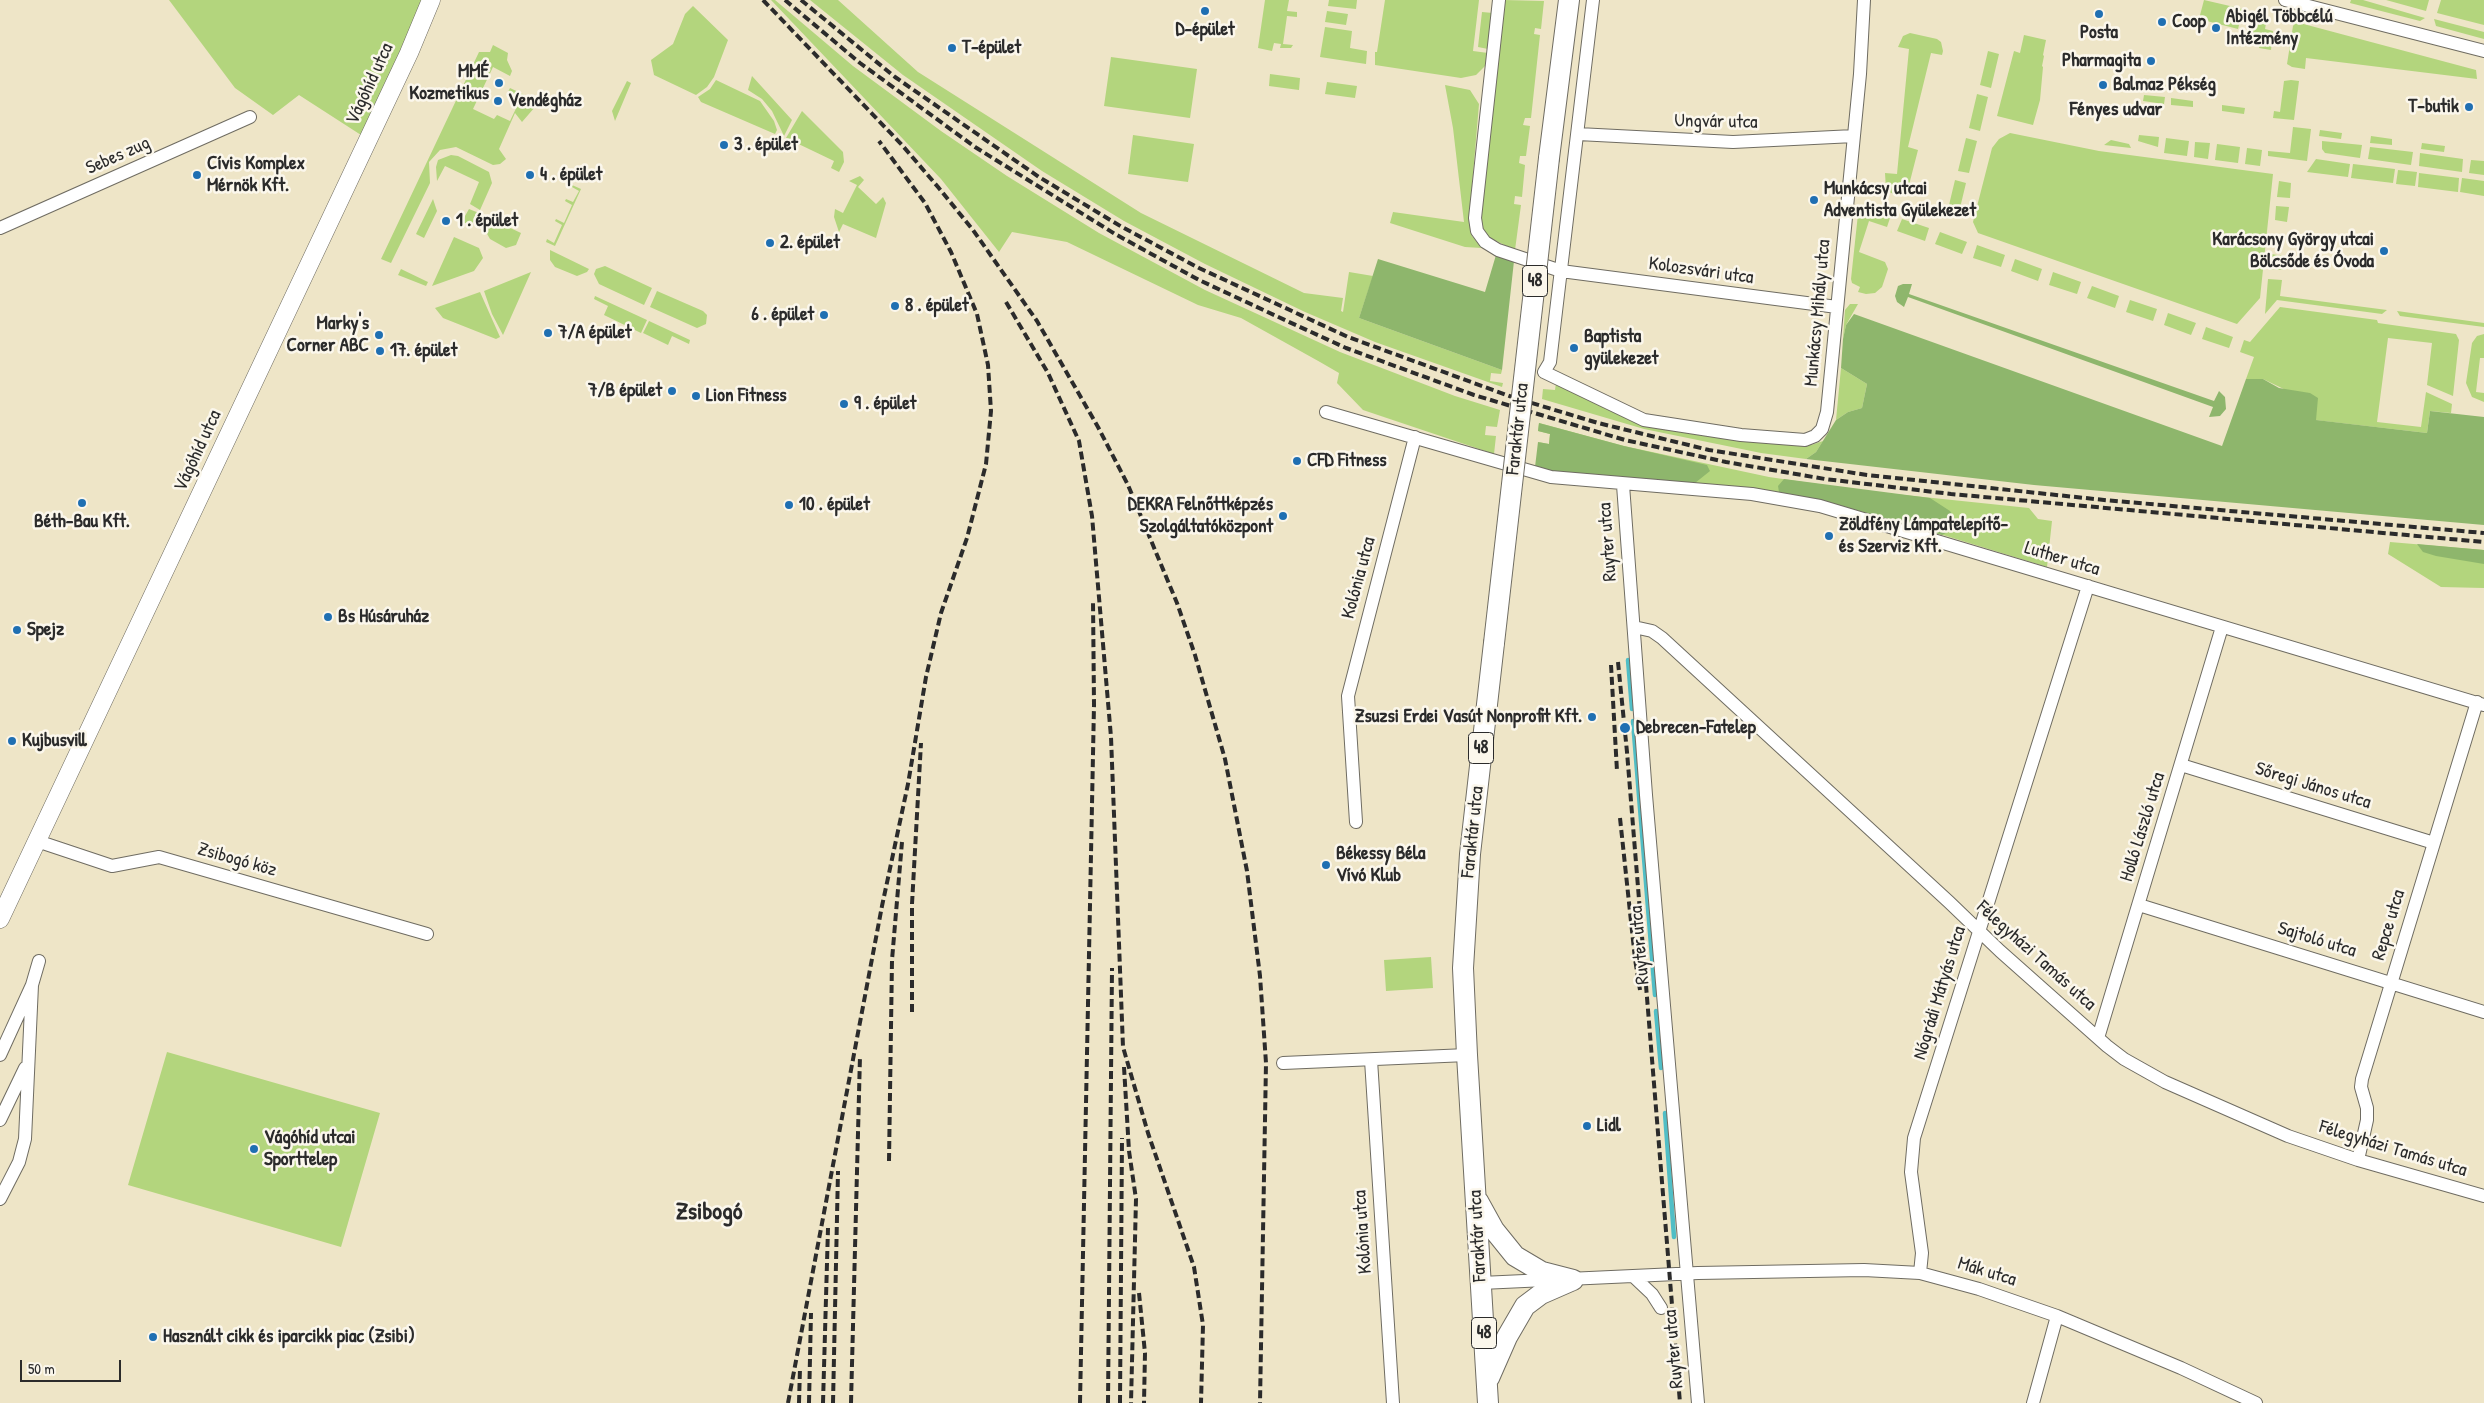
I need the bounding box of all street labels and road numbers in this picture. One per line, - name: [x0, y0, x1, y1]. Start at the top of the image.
- street label: Vágóhíd utca: [341, 40, 399, 128]
- street label: Ungvár utca: [1674, 110, 1758, 134]
- street label: Sebes zug: [83, 132, 153, 180]
- street label: Munkácsy Mihály utca: [1800, 239, 1836, 387]
- street label: Kolozsvári utca: [1647, 252, 1755, 290]
- road number: 48: [1522, 266, 1548, 296]
- street label: Faraktár utca: [1502, 382, 1534, 476]
- street label: Vágóhíd utca: [169, 407, 227, 495]
- street label: Ruyter utca: [1594, 502, 1622, 582]
- street label: Kolónia utca: [1337, 535, 1381, 621]
- street label: Luther utca: [2022, 537, 2102, 581]
- road number: 48: [1468, 732, 1494, 764]
- street label: Sőregi János utca: [2252, 758, 2374, 814]
- street label: Holló László utca: [2116, 770, 2170, 884]
- street label: Faraktár utca: [1457, 785, 1489, 879]
- street label: Zsibogó köz: [195, 838, 279, 882]
- street label: Repce utca: [2367, 887, 2411, 963]
- street label: Félegyházi Tamás utca: [1971, 896, 2101, 1016]
- street label: Ruyter utca: [1625, 905, 1655, 985]
- street label: Sajtoló utca: [2275, 917, 2359, 963]
- street label: Nógrádi Mátyás utca: [1909, 923, 1971, 1063]
- street label: Félegyházi Tamás utca: [2316, 1116, 2470, 1182]
- street label: Kolónia utca: [1349, 1189, 1377, 1275]
- street label: Faraktár utca: [1464, 1190, 1492, 1282]
- street label: Mák utca: [1955, 1252, 2019, 1292]
- street label: Ruyter utca: [1659, 1309, 1689, 1389]
- road number: 48: [1472, 1318, 1496, 1349]

